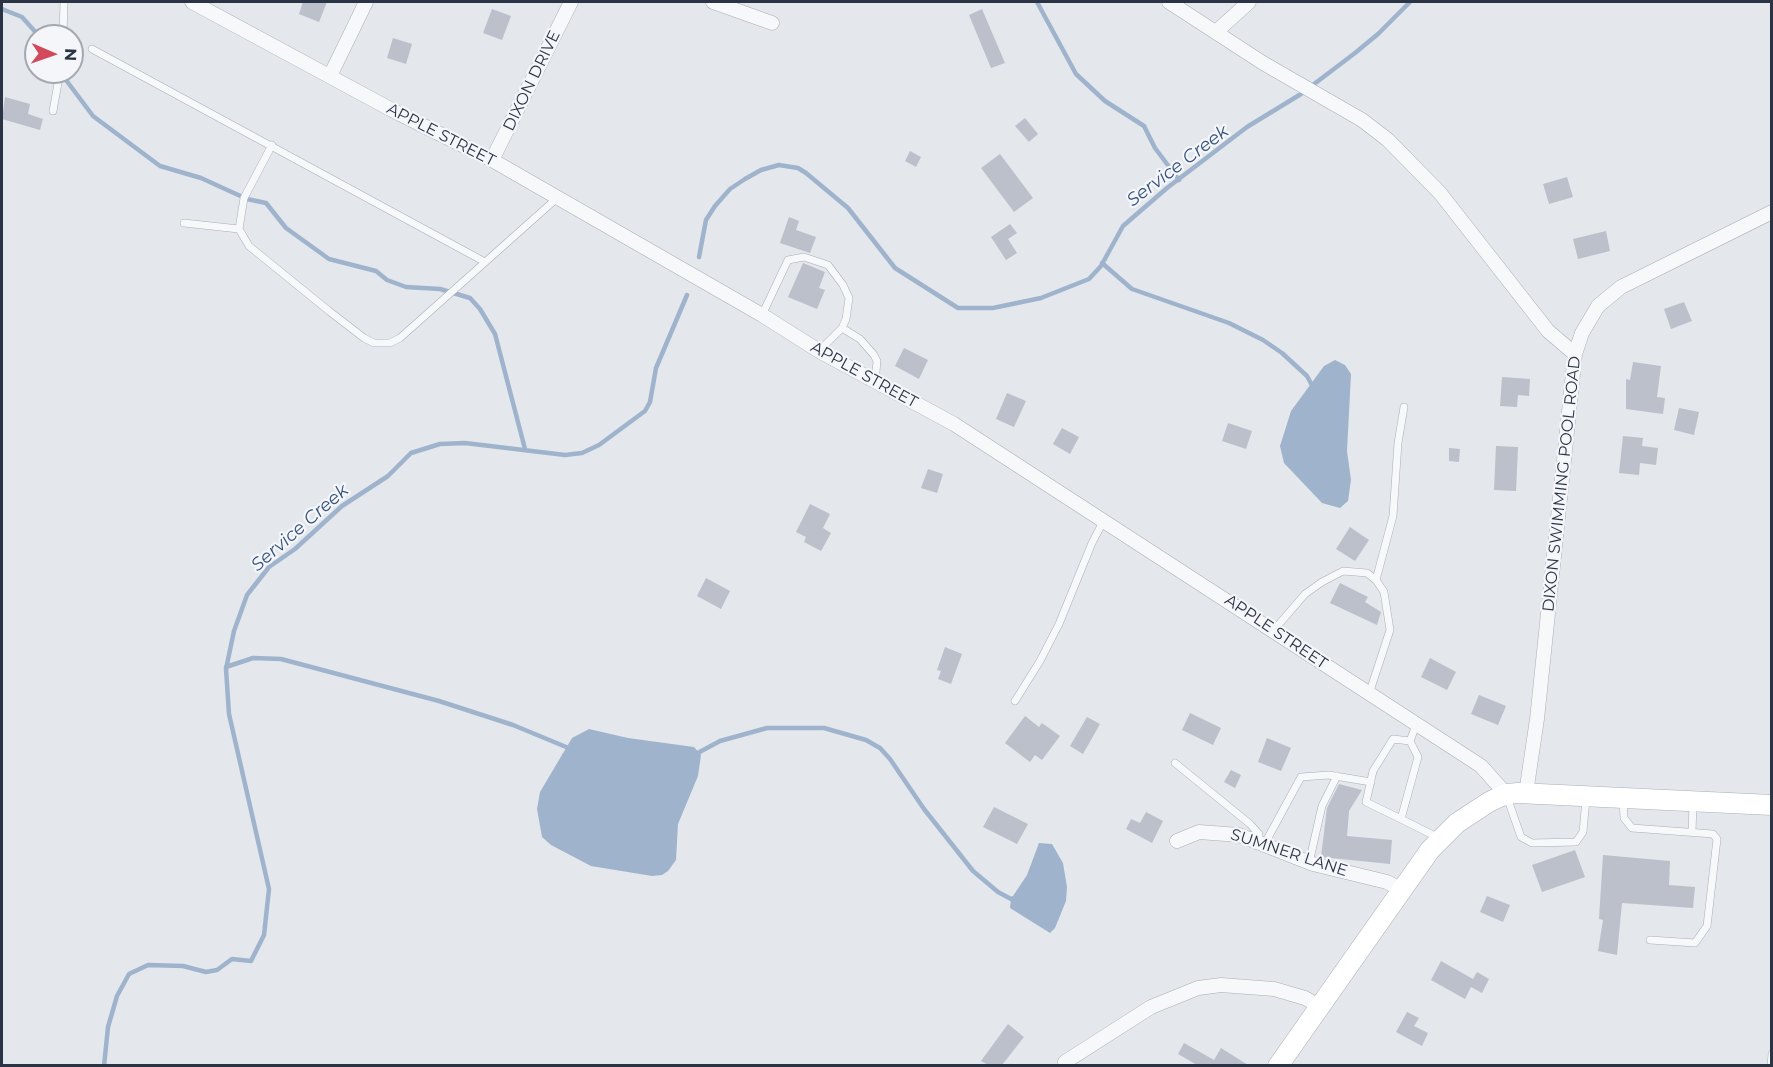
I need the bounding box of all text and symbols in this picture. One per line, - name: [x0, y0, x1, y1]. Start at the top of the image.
- north arrow: [24, 24, 84, 84]
- street label: DIXON DRIVE: [499, 28, 565, 134]
- text: N: [61, 48, 80, 61]
- street label: APPLE STREET: [383, 99, 499, 171]
- water label: Service Creek: [1123, 121, 1233, 211]
- street label: APPLE STREET: [807, 338, 921, 412]
- street label: DIXON SWIMMING POOL ROAD: [1539, 355, 1585, 613]
- water label: Service Creek: [247, 480, 353, 576]
- street label: APPLE STREET: [1221, 591, 1331, 673]
- street label: SUMNER LANE: [1228, 825, 1350, 881]

